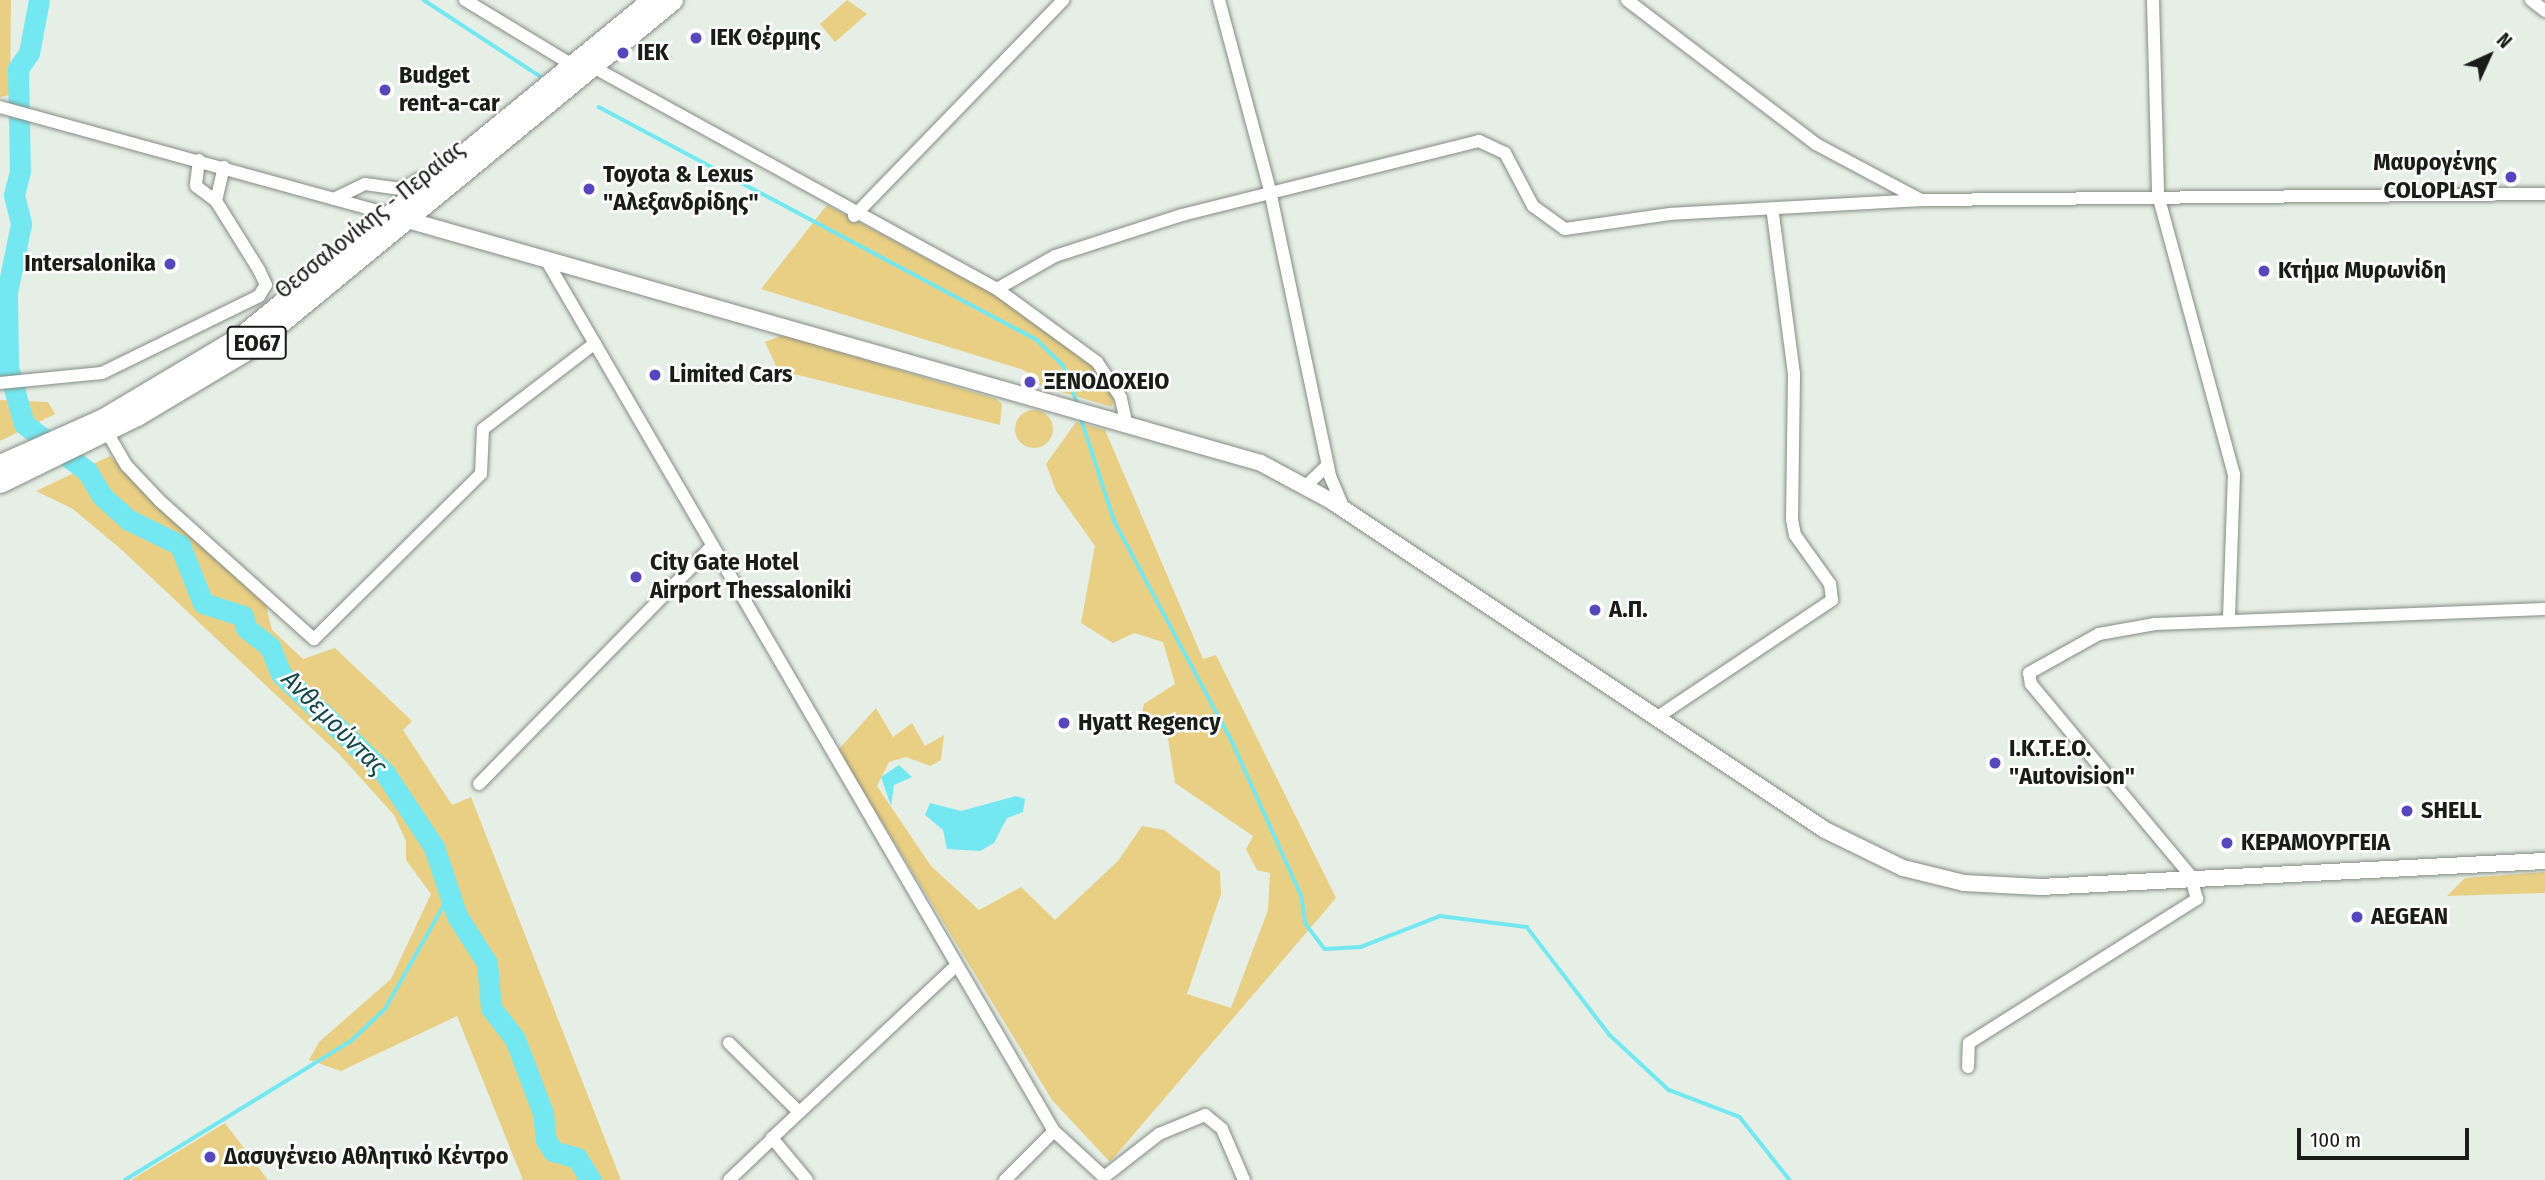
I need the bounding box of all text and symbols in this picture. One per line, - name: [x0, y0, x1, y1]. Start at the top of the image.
- north arrow: [2454, 21, 2524, 91]
- place label: ΙΕΚ Θέρμης: [710, 24, 821, 52]
- text: N: [2492, 29, 2516, 53]
- marker: ΙΕΚ Θέρμης: [688, 30, 704, 46]
- place label: ΙΕΚ: [637, 39, 669, 67]
- marker: ΙΕΚ: [615, 45, 631, 61]
- place label: Budget rent-a-car: [399, 62, 500, 118]
- marker: Budget rent-a-car: [377, 82, 393, 98]
- street label: Θεσσαλονίκης - Περαίας: [269, 135, 471, 305]
- place label: Μαυρογένης COLOPLAST: [2373, 149, 2497, 205]
- place label: Toyota & Lexus "Αλεξανδρίδης": [603, 161, 758, 217]
- marker: Μαυρογένης COLOPLAST: [2503, 169, 2519, 185]
- marker: Toyota & Lexus "Αλεξανδρίδης": [581, 181, 597, 197]
- place label: Intersalonika: [24, 250, 156, 278]
- marker: Intersalonika: [162, 256, 178, 272]
- place label: Κτήμα Μυρωνίδη: [2278, 257, 2446, 285]
- marker: Κτήμα Μυρωνίδη: [2256, 263, 2272, 279]
- road number: ΕΟ67: [226, 324, 288, 362]
- place label: Limited Cars: [669, 361, 792, 389]
- marker: Limited Cars: [647, 367, 663, 383]
- place label: ΞΕΝΟΔΟΧΕΙΟ: [1044, 368, 1169, 396]
- marker: ΞΕΝΟΔΟΧΕΙΟ: [1022, 374, 1038, 390]
- place label: City Gate Hotel Airport Thessaloniki: [650, 549, 852, 605]
- marker: City Gate Hotel Airport Thessaloniki: [628, 569, 644, 585]
- place label: Α.Π.: [1609, 596, 1648, 624]
- marker: Α.Π.: [1587, 602, 1603, 618]
- water label: Ανθεμούντας: [275, 664, 393, 782]
- place label: Hyatt Regency: [1078, 709, 1221, 737]
- marker: Hyatt Regency: [1056, 715, 1072, 731]
- place label: I.Κ.Τ.Ε.Ο. "Autovision": [2009, 735, 2134, 791]
- marker: I.Κ.Τ.Ε.Ο. "Autovision": [1987, 755, 2003, 771]
- place label: SHELL: [2421, 797, 2482, 825]
- marker: SHELL: [2399, 803, 2415, 819]
- place label: ΚΕΡΑΜΟΥΡΓΕΙΑ: [2241, 829, 2390, 857]
- marker: ΚΕΡΑΜΟΥΡΓΕΙΑ: [2219, 835, 2235, 851]
- place label: AEGEAN: [2371, 903, 2448, 931]
- marker: AEGEAN: [2349, 909, 2365, 925]
- scale bar: [2300, 1114, 2472, 1158]
- text: 100 m: [2310, 1127, 2361, 1153]
- place label: Δασυγένειο Αθλητικό Κέντρο: [224, 1143, 509, 1171]
- marker: Δασυγένειο Αθλητικό Κέντρο: [202, 1149, 218, 1165]

